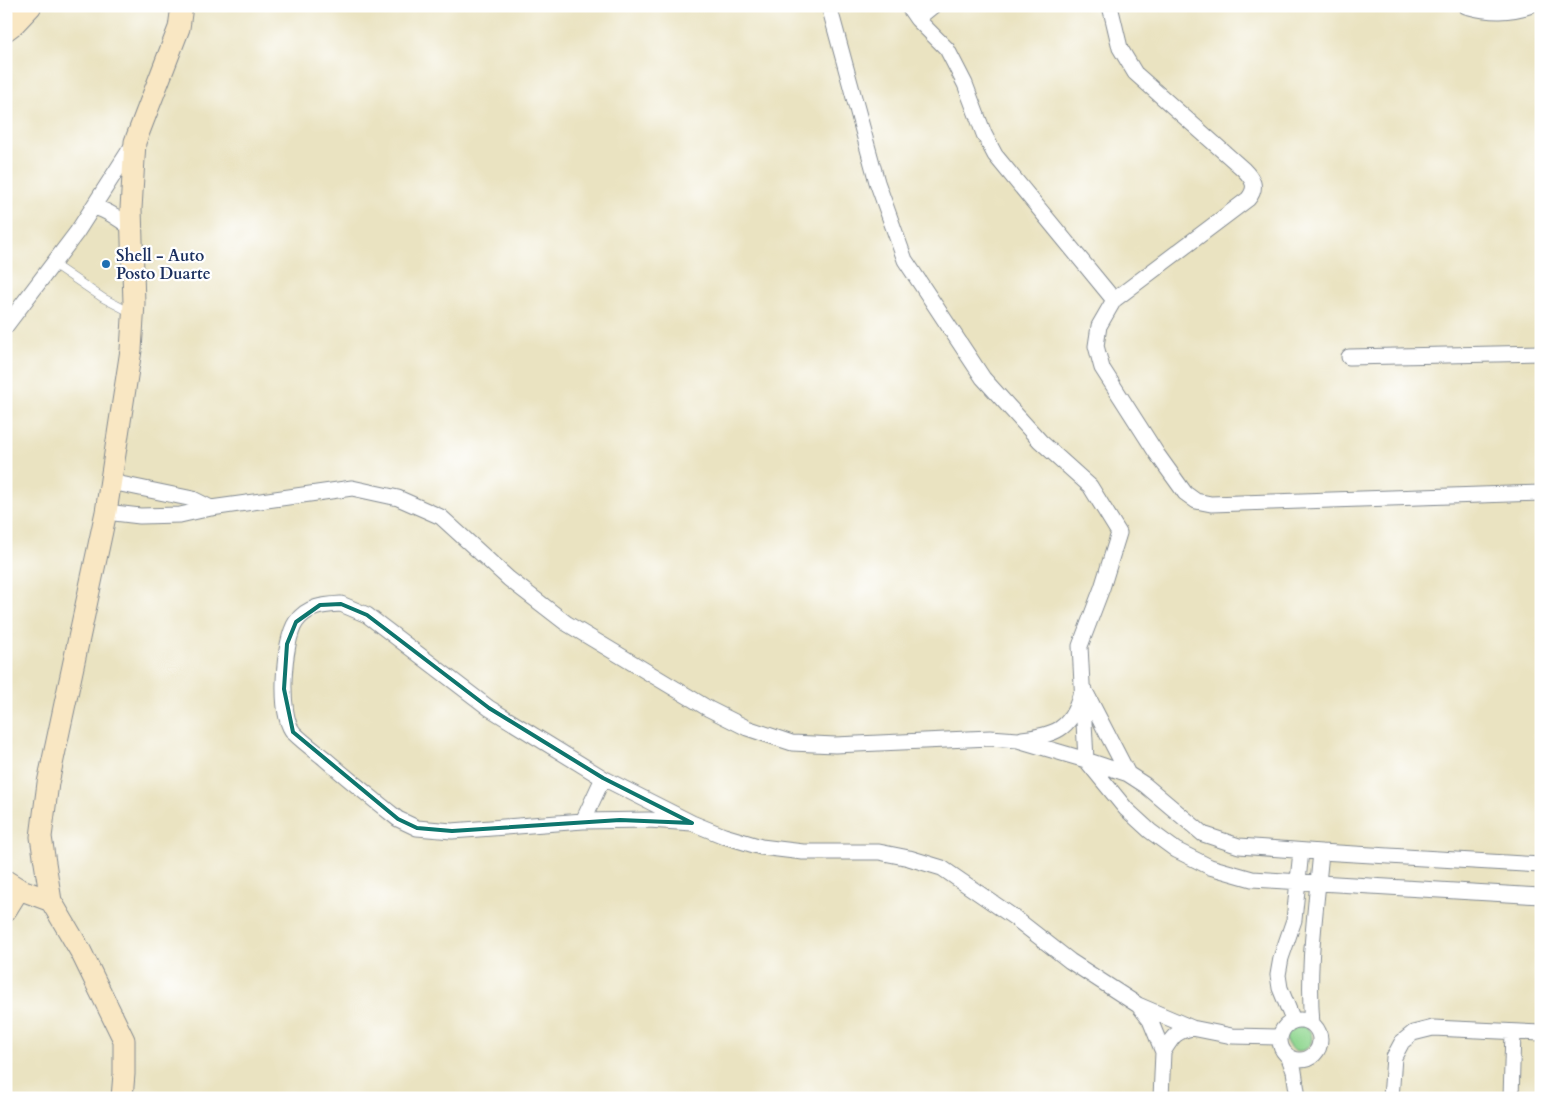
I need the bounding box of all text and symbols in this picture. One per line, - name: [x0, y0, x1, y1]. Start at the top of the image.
- place label: Shell - Auto Posto Duarte: [116, 245, 211, 285]
- marker: Shell - Auto Posto Duarte: [100, 258, 112, 270]

